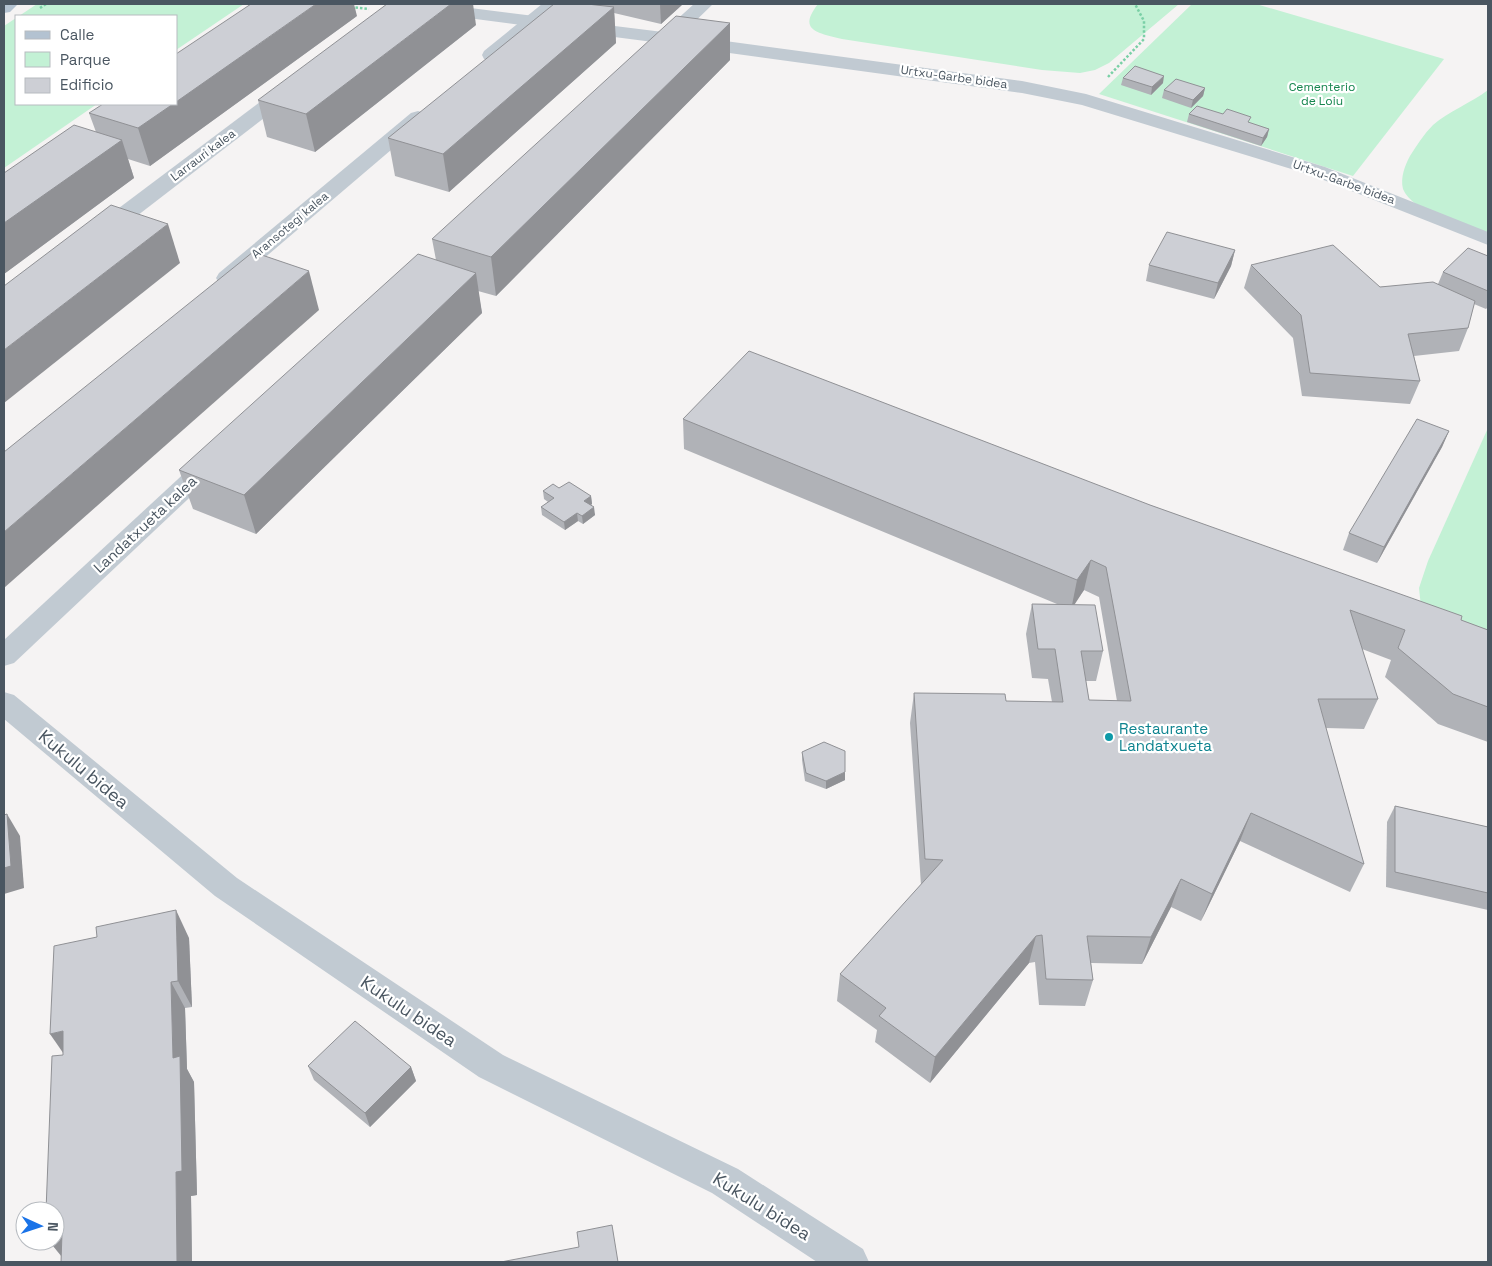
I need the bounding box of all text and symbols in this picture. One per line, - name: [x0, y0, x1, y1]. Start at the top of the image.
- legend: [15, 15, 178, 105]
- text: Calle: [60, 25, 95, 44]
- text: Parque: [60, 50, 111, 69]
- street label: Urtxu-Garbe bidea: [900, 62, 1008, 92]
- text: Edificio: [60, 75, 114, 94]
- park label: Cementerio de Loiu: [1289, 79, 1355, 109]
- street label: Larrauri kalea: [167, 125, 239, 185]
- street label: Urtxu-Garbe bidea: [1291, 156, 1397, 208]
- street label: Aransotegi kalea: [248, 188, 332, 262]
- street label: Landatxueta kalea: [89, 471, 201, 577]
- place label: Restaurante Landatxueta: [1119, 719, 1212, 755]
- street label: Kukulu bidea: [34, 724, 134, 814]
- marker: Restaurante Landatxueta: [1103, 731, 1115, 743]
- street label: Kukulu bidea: [356, 970, 462, 1052]
- street label: Kukulu bidea: [709, 1167, 815, 1245]
- north arrow: [15, 1201, 65, 1251]
- text: N: [44, 1222, 62, 1232]

